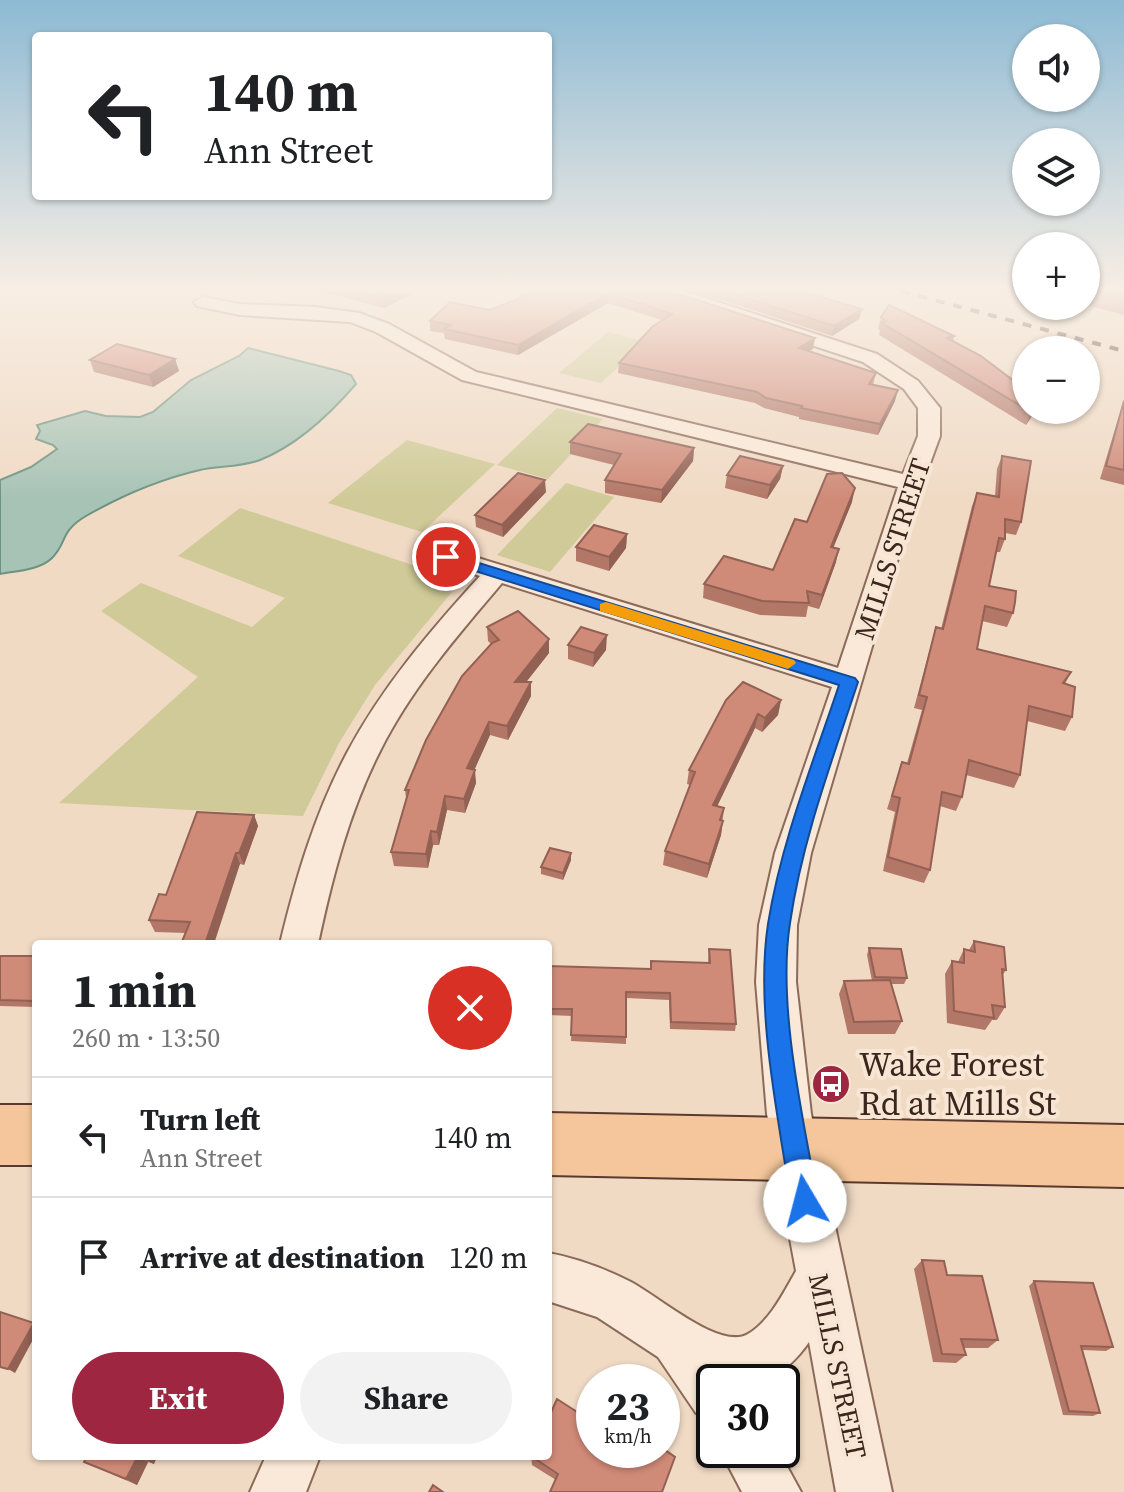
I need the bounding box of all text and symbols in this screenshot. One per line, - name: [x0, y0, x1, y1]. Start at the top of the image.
- map controls: [1012, 24, 1100, 424]
- button: sound: [1012, 24, 1100, 112]
- text: 140 m: [204, 53, 358, 130]
- icon: left: [72, 64, 176, 168]
- text: Ann Street: [204, 126, 373, 175]
- button: layers: [1012, 128, 1100, 216]
- button: +: [1012, 232, 1100, 320]
- button: −: [1012, 336, 1100, 424]
- street label: MILLS STREET: [845, 453, 939, 645]
- pin: [412, 523, 480, 591]
- icon: arrive: [424, 535, 468, 579]
- text: 1 min: [72, 957, 197, 1023]
- button: close: [428, 966, 512, 1050]
- text: 260 m · 13:50: [72, 1020, 220, 1056]
- place label: Wake Forest Rd at Mills St: [859, 1041, 1056, 1126]
- bus stop icon: Wake Forest Rd at Mills St: [810, 1063, 852, 1105]
- text: Turn left: [140, 1099, 260, 1140]
- icon: left: [72, 1115, 116, 1159]
- text: 140 m: [433, 1117, 512, 1158]
- text: Ann Street: [140, 1140, 262, 1176]
- position arrow: [763, 1159, 847, 1243]
- icon: arrive: [72, 1235, 116, 1279]
- text: Arrive at destination: [140, 1237, 425, 1278]
- text: 120 m: [449, 1237, 528, 1278]
- street label: MILLS STREET: [800, 1270, 876, 1462]
- button: Exit: [72, 1352, 284, 1444]
- button: Share: [300, 1352, 512, 1444]
- speed limit sign: 30: [696, 1364, 800, 1468]
- text: 23: [606, 1379, 650, 1433]
- text: km/h: [604, 1422, 652, 1450]

